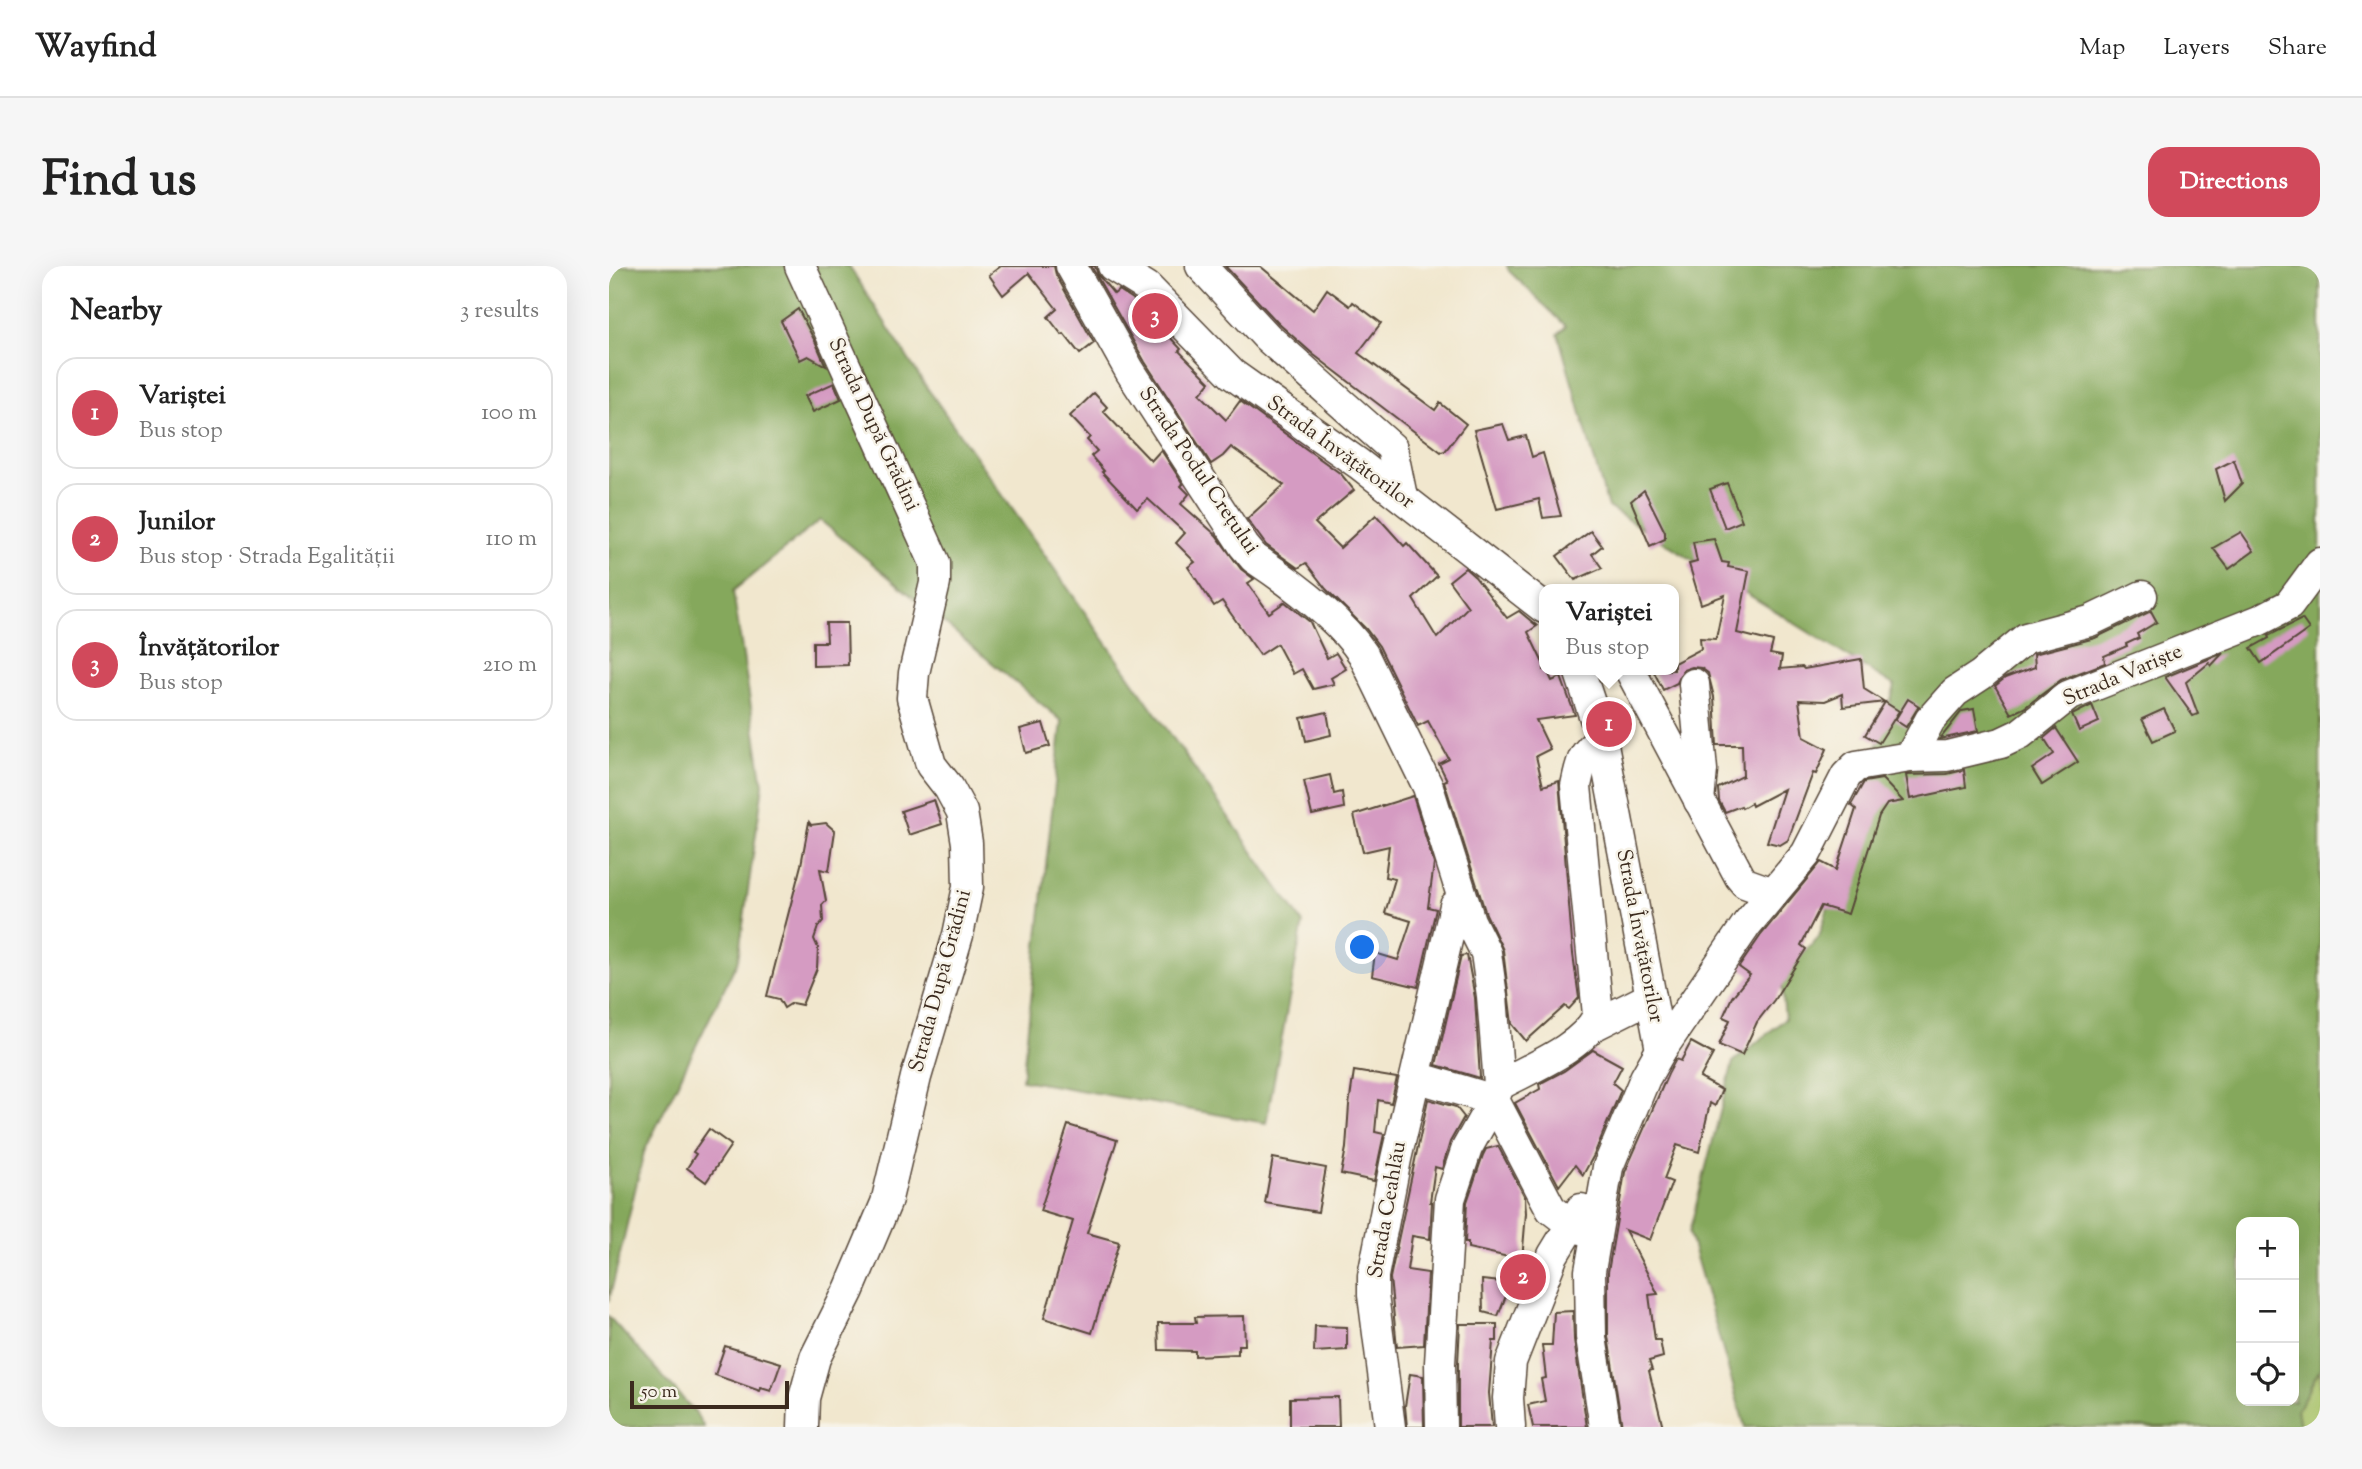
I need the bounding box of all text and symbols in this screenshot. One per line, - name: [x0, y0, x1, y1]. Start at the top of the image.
- text: Wayfind: [35, 24, 157, 72]
- text: Map: [2079, 31, 2125, 65]
- text: Layers: [2163, 31, 2230, 65]
- text: Share: [2268, 31, 2327, 65]
- text: Find us: [42, 147, 196, 217]
- button: Directions: [2148, 147, 2320, 217]
- text: Nearby: [70, 290, 162, 333]
- pin: 3: [1132, 290, 1178, 342]
- text: 3 results: [460, 295, 539, 328]
- street label: Strada După Grădini: [820, 333, 926, 517]
- text: Variștei: [139, 378, 226, 415]
- street label: Strada Podul Crețului: [1131, 381, 1265, 561]
- street label: Strada Învățătorilor: [1260, 389, 1420, 517]
- text: 1: [91, 397, 99, 430]
- text: 100 m: [481, 397, 537, 430]
- text: Bus stop: [139, 415, 223, 448]
- text: Junilor: [139, 504, 215, 541]
- text: 2: [90, 523, 100, 556]
- text: 110 m: [486, 523, 537, 556]
- text: Bus stop · Strada Egalității: [139, 541, 395, 574]
- popup: [1539, 584, 1679, 675]
- text: Variștei: [1566, 595, 1652, 632]
- text: Învățătorilor: [139, 630, 279, 667]
- text: Bus stop: [1566, 632, 1649, 665]
- street label: Strada Variște: [2059, 637, 2187, 715]
- text: 3: [90, 649, 100, 682]
- text: 210 m: [483, 649, 537, 682]
- text: Bus stop: [139, 667, 223, 700]
- pin: 1: [1586, 698, 1632, 750]
- street label: Strada Învățătorilor: [1607, 847, 1671, 1026]
- street label: Strada După Grădini: [902, 886, 980, 1076]
- your location: [1345, 930, 1379, 964]
- street label: Strada Ceahlău: [1361, 1139, 1415, 1281]
- map controls: [2236, 1217, 2299, 1406]
- button: +: [2236, 1217, 2299, 1280]
- pin: 2: [1500, 1251, 1546, 1303]
- button: −: [2236, 1280, 2299, 1343]
- button: locate: [2236, 1343, 2299, 1406]
- scale bar: [630, 1378, 789, 1410]
- text: 50 m: [641, 1379, 677, 1406]

